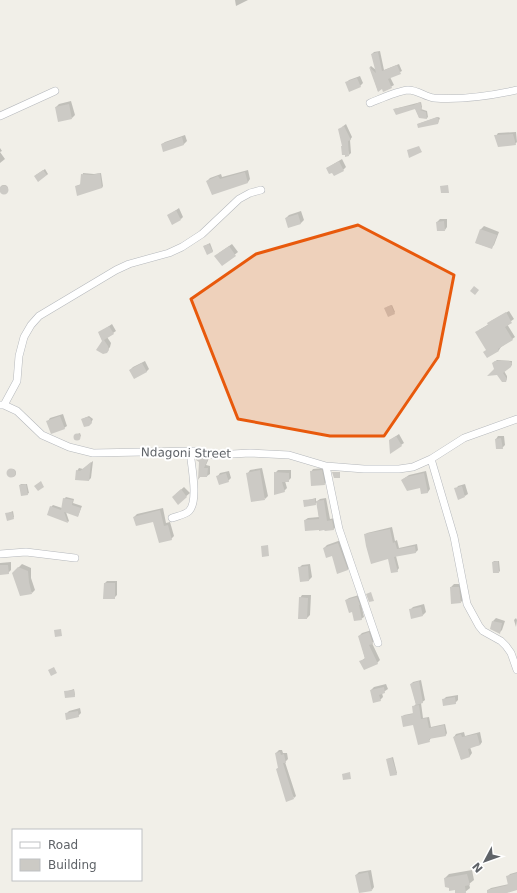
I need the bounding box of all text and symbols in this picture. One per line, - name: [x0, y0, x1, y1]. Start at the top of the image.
- street label: Ndagoni Street: [141, 445, 231, 461]
- legend: [12, 829, 142, 881]
- text: Road: [48, 838, 78, 852]
- north arrow: [465, 841, 505, 881]
- text: Building: [48, 858, 97, 872]
- text: N: [470, 859, 486, 875]

